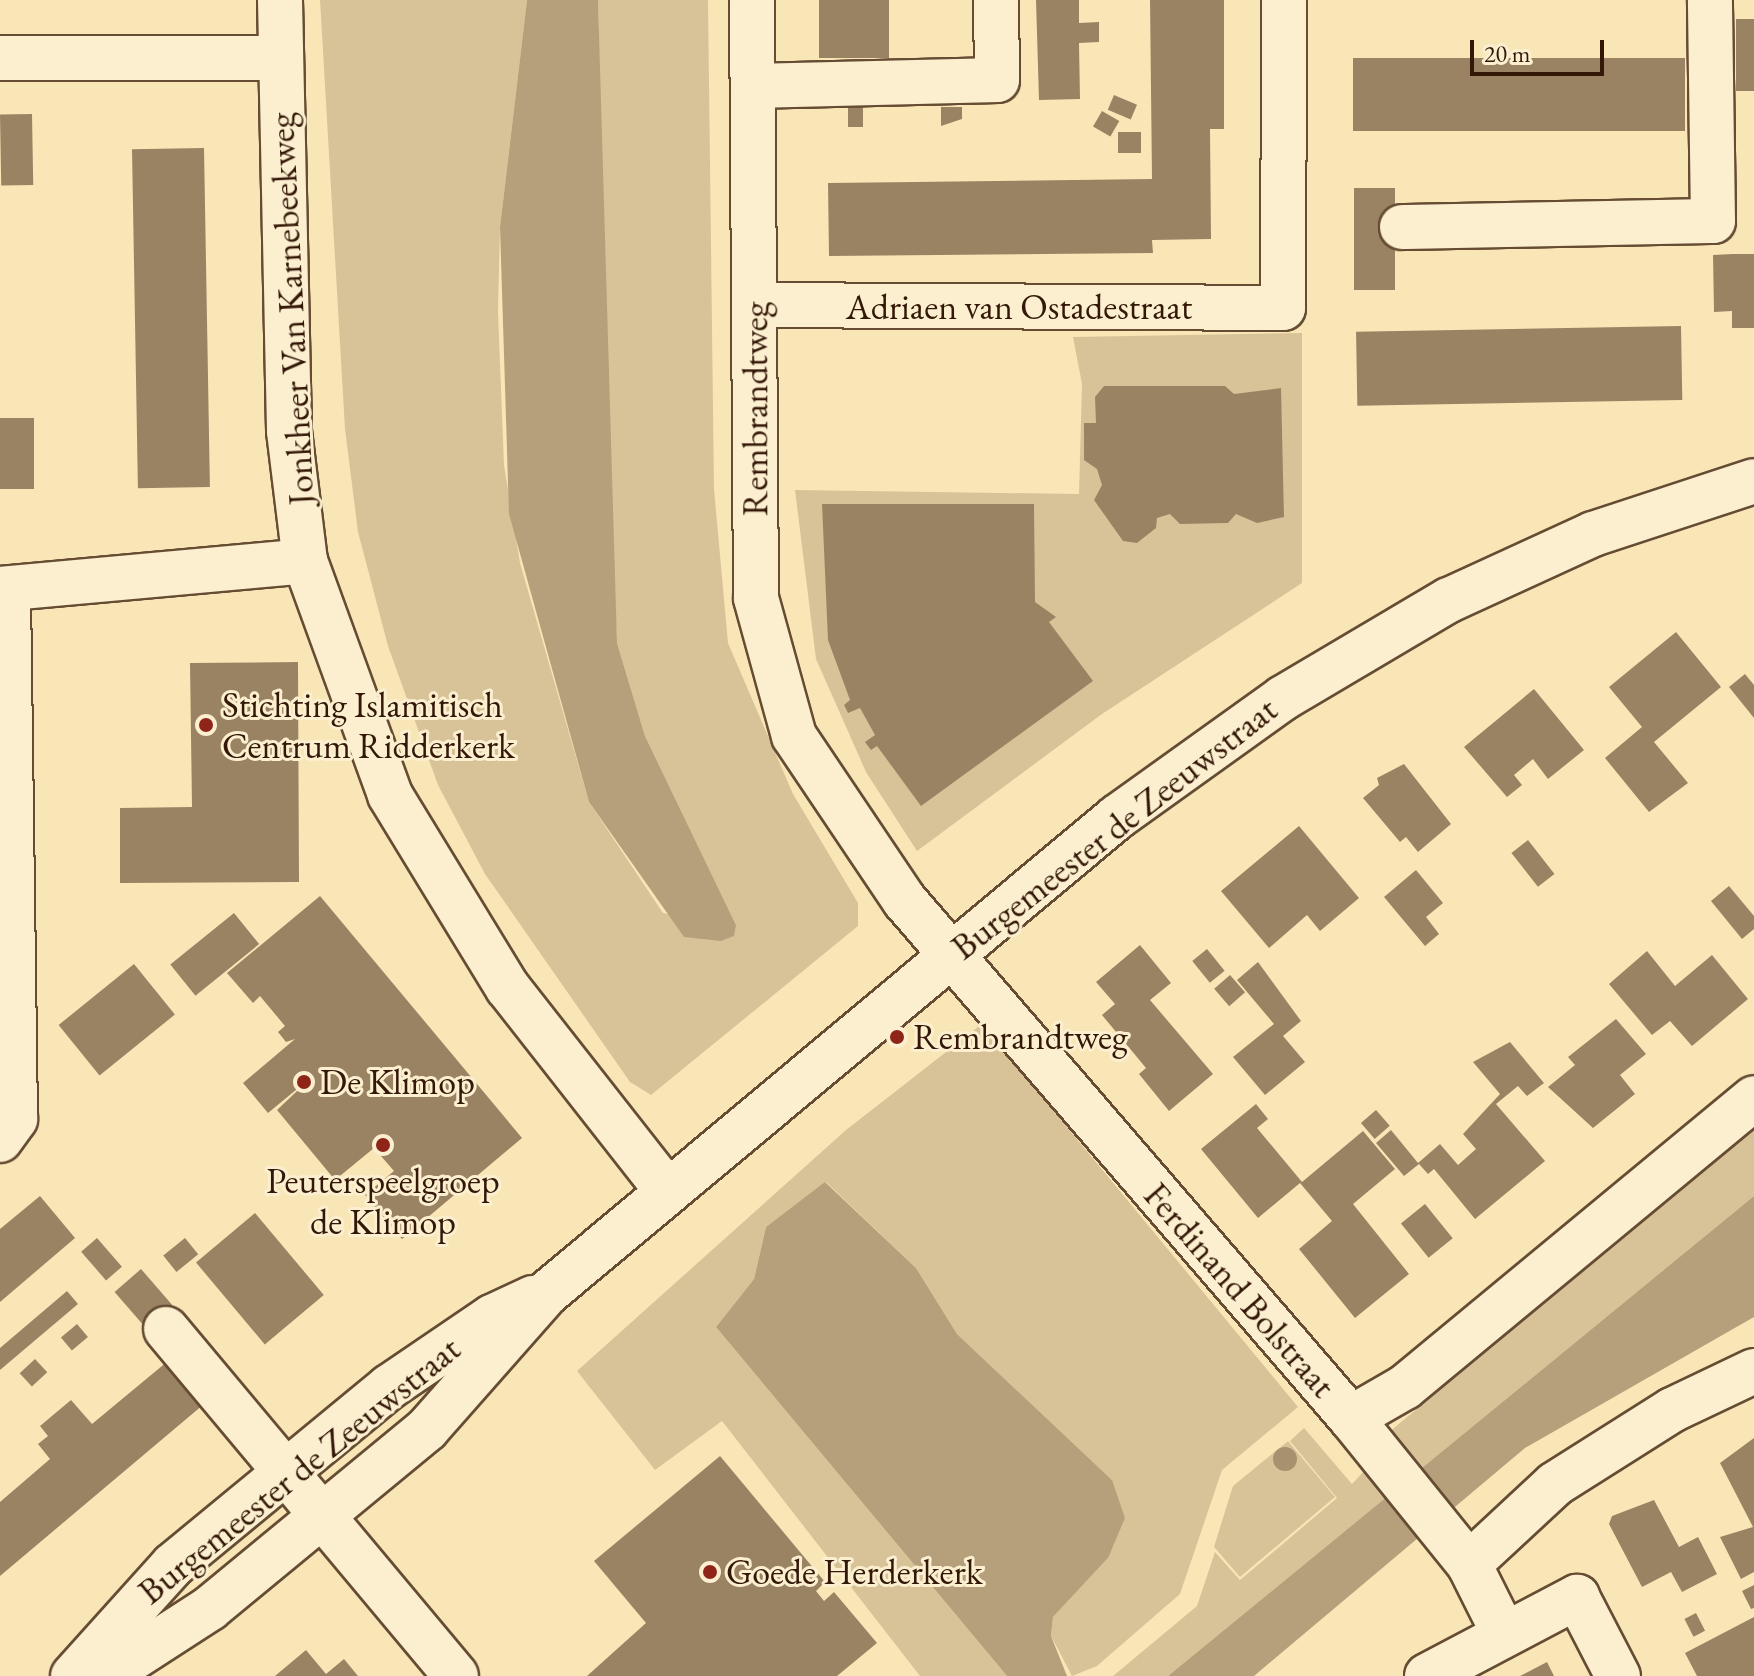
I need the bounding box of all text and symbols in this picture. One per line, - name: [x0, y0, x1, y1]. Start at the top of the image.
- scale bar: [1474, 24, 1608, 74]
- text: 20 m: [1484, 38, 1531, 69]
- street label: Jonkheer Van Karnebeekweg: [259, 112, 323, 506]
- street label: Adriaen van Ostadestraat: [846, 285, 1192, 329]
- street label: Rembrandtweg: [733, 302, 777, 516]
- place label: Stichting Islamitisch Centrum Ridderkerk: [222, 682, 515, 767]
- street label: Burgemeester de Zeeuwstraat: [943, 687, 1285, 969]
- marker: Stichting Islamitisch Centrum Ridderkerk: [197, 716, 215, 734]
- place label: Rembrandtweg: [913, 1015, 1128, 1059]
- marker: Rembrandtweg: [888, 1028, 906, 1046]
- place label: De Klimop: [320, 1060, 475, 1104]
- marker: De Klimop: [295, 1073, 313, 1091]
- marker: Peuterspeelgroep de Klimop: [374, 1136, 392, 1154]
- place label: Peuterspeelgroep de Klimop: [266, 1158, 500, 1243]
- street label: Ferdinand Bolstraat: [1135, 1174, 1345, 1406]
- street label: Burgemeester de Zeeuwstraat: [129, 1327, 469, 1613]
- place label: Goede Herderkerk: [726, 1550, 983, 1594]
- marker: Goede Herderkerk: [701, 1563, 719, 1581]

